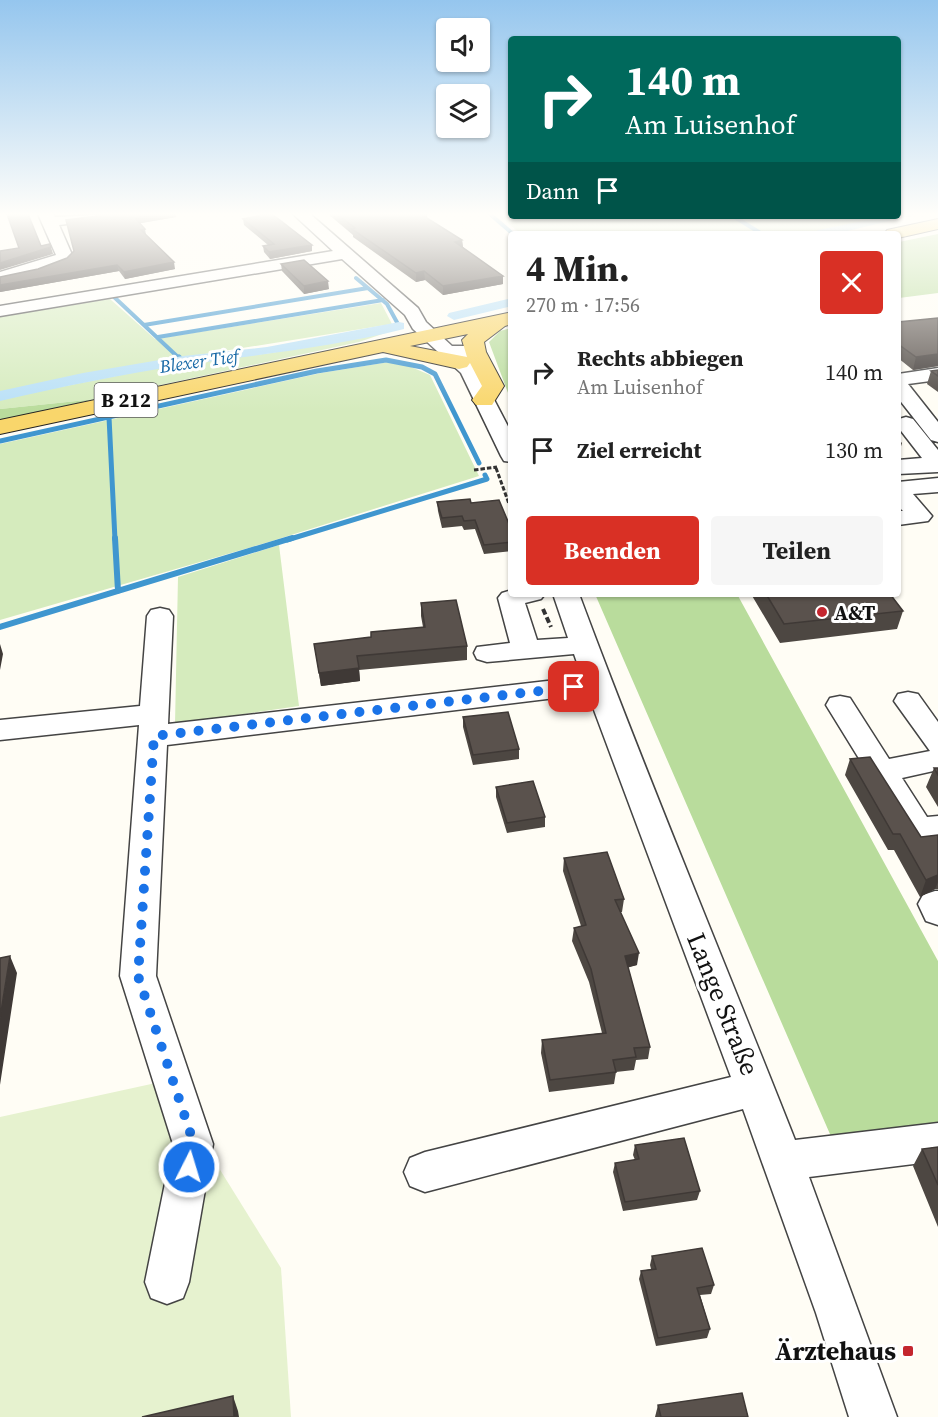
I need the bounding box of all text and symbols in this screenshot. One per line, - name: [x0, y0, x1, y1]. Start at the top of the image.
- map controls: [436, 18, 490, 138]
- button: sound: [436, 18, 490, 72]
- text: 140 m: [625, 51, 740, 109]
- icon: right: [526, 60, 604, 138]
- button: layers: [436, 84, 490, 138]
- text: Am Luisenhof: [625, 106, 795, 143]
- icon: arrive: [591, 174, 624, 207]
- text: Dann: [526, 176, 579, 206]
- text: 4 Min.: [526, 244, 630, 293]
- button: close: [820, 251, 883, 314]
- text: 270 m · 17:56: [526, 291, 640, 319]
- water label: Blexer Tief: [157, 343, 244, 379]
- text: Rechts abbiegen: [577, 343, 744, 373]
- icon: right: [526, 356, 559, 389]
- text: 140 m: [825, 357, 883, 387]
- text: Am Luisenhof: [577, 373, 703, 401]
- road number: B 212: [94, 383, 158, 417]
- icon: arrive: [526, 434, 559, 467]
- text: Ziel erreicht: [577, 435, 701, 465]
- text: 130 m: [825, 435, 883, 465]
- button: Beenden: [526, 516, 699, 585]
- button: Teilen: [711, 516, 883, 585]
- place label: A&T: [834, 598, 875, 627]
- marker: A&T: [815, 605, 829, 619]
- pin: [548, 661, 599, 712]
- icon: arrive: [557, 670, 590, 703]
- street label: Lange Straße: [678, 927, 768, 1081]
- position arrow: [157, 1135, 221, 1199]
- place label: Ärztehaus: [775, 1333, 896, 1369]
- marker: Ärztehaus: [901, 1344, 915, 1358]

